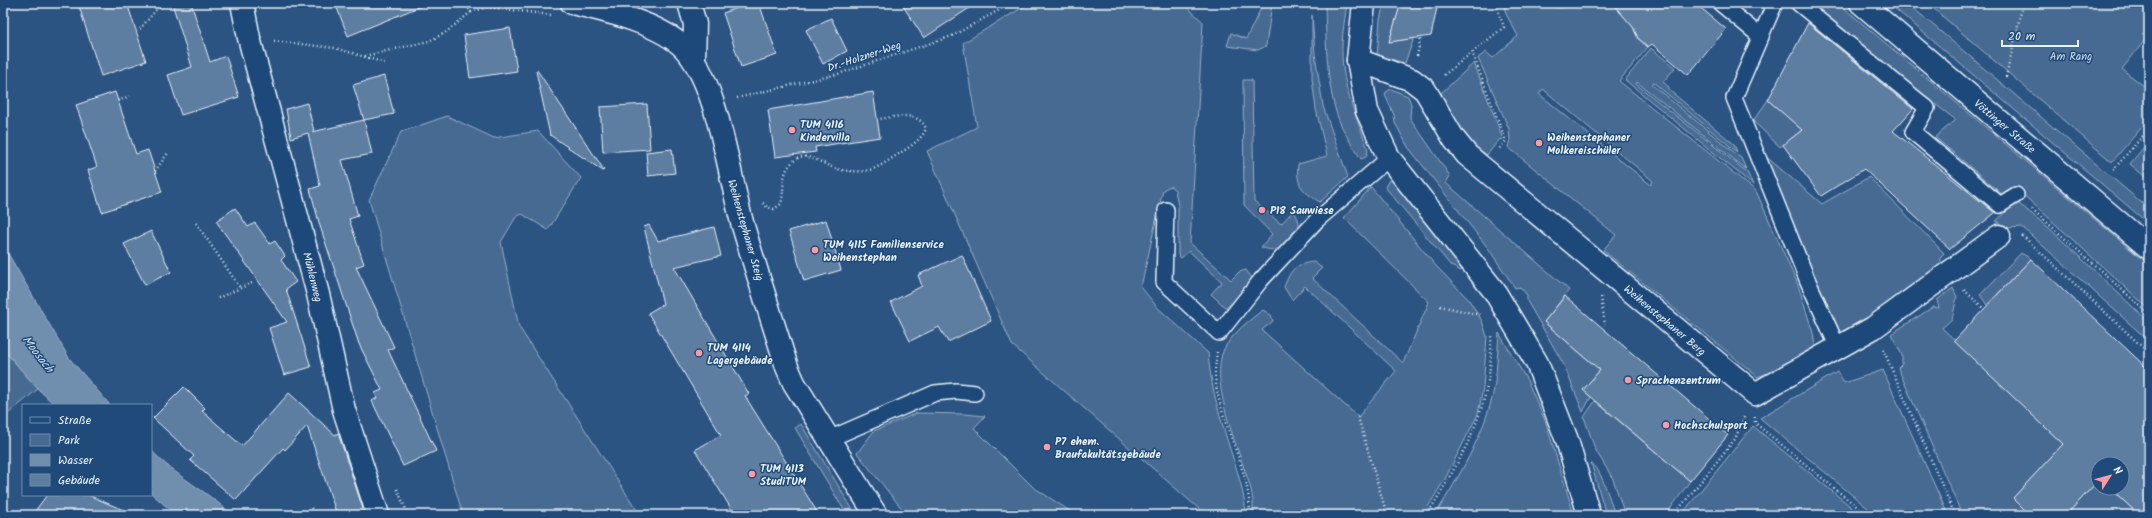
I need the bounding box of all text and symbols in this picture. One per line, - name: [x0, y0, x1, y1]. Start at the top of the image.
- scale bar: [2002, 22, 2078, 48]
- text: 20 m: [2008, 27, 2036, 46]
- street label: Dr.-Holzner-Weg: [825, 37, 903, 77]
- park label: Am Rang: [2050, 48, 2092, 66]
- street label: Vöttinger Straße: [1969, 95, 2039, 158]
- place label: TUM 4116 Kindervilla: [800, 116, 850, 147]
- marker: TUM 4116 Kindervilla: [787, 125, 797, 135]
- place label: Weihenstephaner Molkereischüler: [1547, 129, 1631, 160]
- marker: Weihenstephaner Molkereischüler: [1534, 138, 1544, 148]
- street label: Weihenstephaner Steig: [722, 177, 768, 283]
- place label: P18 Sauwiese: [1270, 202, 1334, 220]
- marker: P18 Sauwiese: [1257, 205, 1267, 215]
- place label: TUM 4115 Familienservice Weihenstephan: [823, 236, 945, 267]
- marker: TUM 4115 Familienservice Weihenstephan: [810, 245, 820, 255]
- street label: Mühlenweg: [297, 250, 327, 304]
- street label: Weihenstephaner Berg: [1619, 281, 1710, 361]
- water label: Moosach: [17, 332, 59, 378]
- place label: TUM 4114 Lagergebäude: [707, 339, 773, 370]
- marker: TUM 4114 Lagergebäude: [694, 348, 704, 358]
- place label: Sprachenzentrum: [1636, 372, 1721, 390]
- marker: Sprachenzentrum: [1623, 375, 1633, 385]
- legend: [22, 404, 152, 496]
- text: Straße: [58, 411, 92, 430]
- place label: Hochschulsport: [1674, 417, 1749, 435]
- marker: Hochschulsport: [1661, 420, 1671, 430]
- text: Park: [58, 431, 80, 450]
- place label: P7 ehem. Braufakultätsgebäude: [1055, 433, 1162, 464]
- marker: P7 ehem. Braufakultätsgebäude: [1042, 442, 1052, 452]
- text: Wasser: [58, 451, 94, 470]
- north arrow: [2090, 456, 2130, 496]
- place label: TUM 4113 StudiTUM: [760, 460, 807, 491]
- text: N: [2108, 463, 2127, 479]
- marker: TUM 4113 StudiTUM: [747, 469, 757, 479]
- text: Gebäude: [58, 471, 100, 490]

